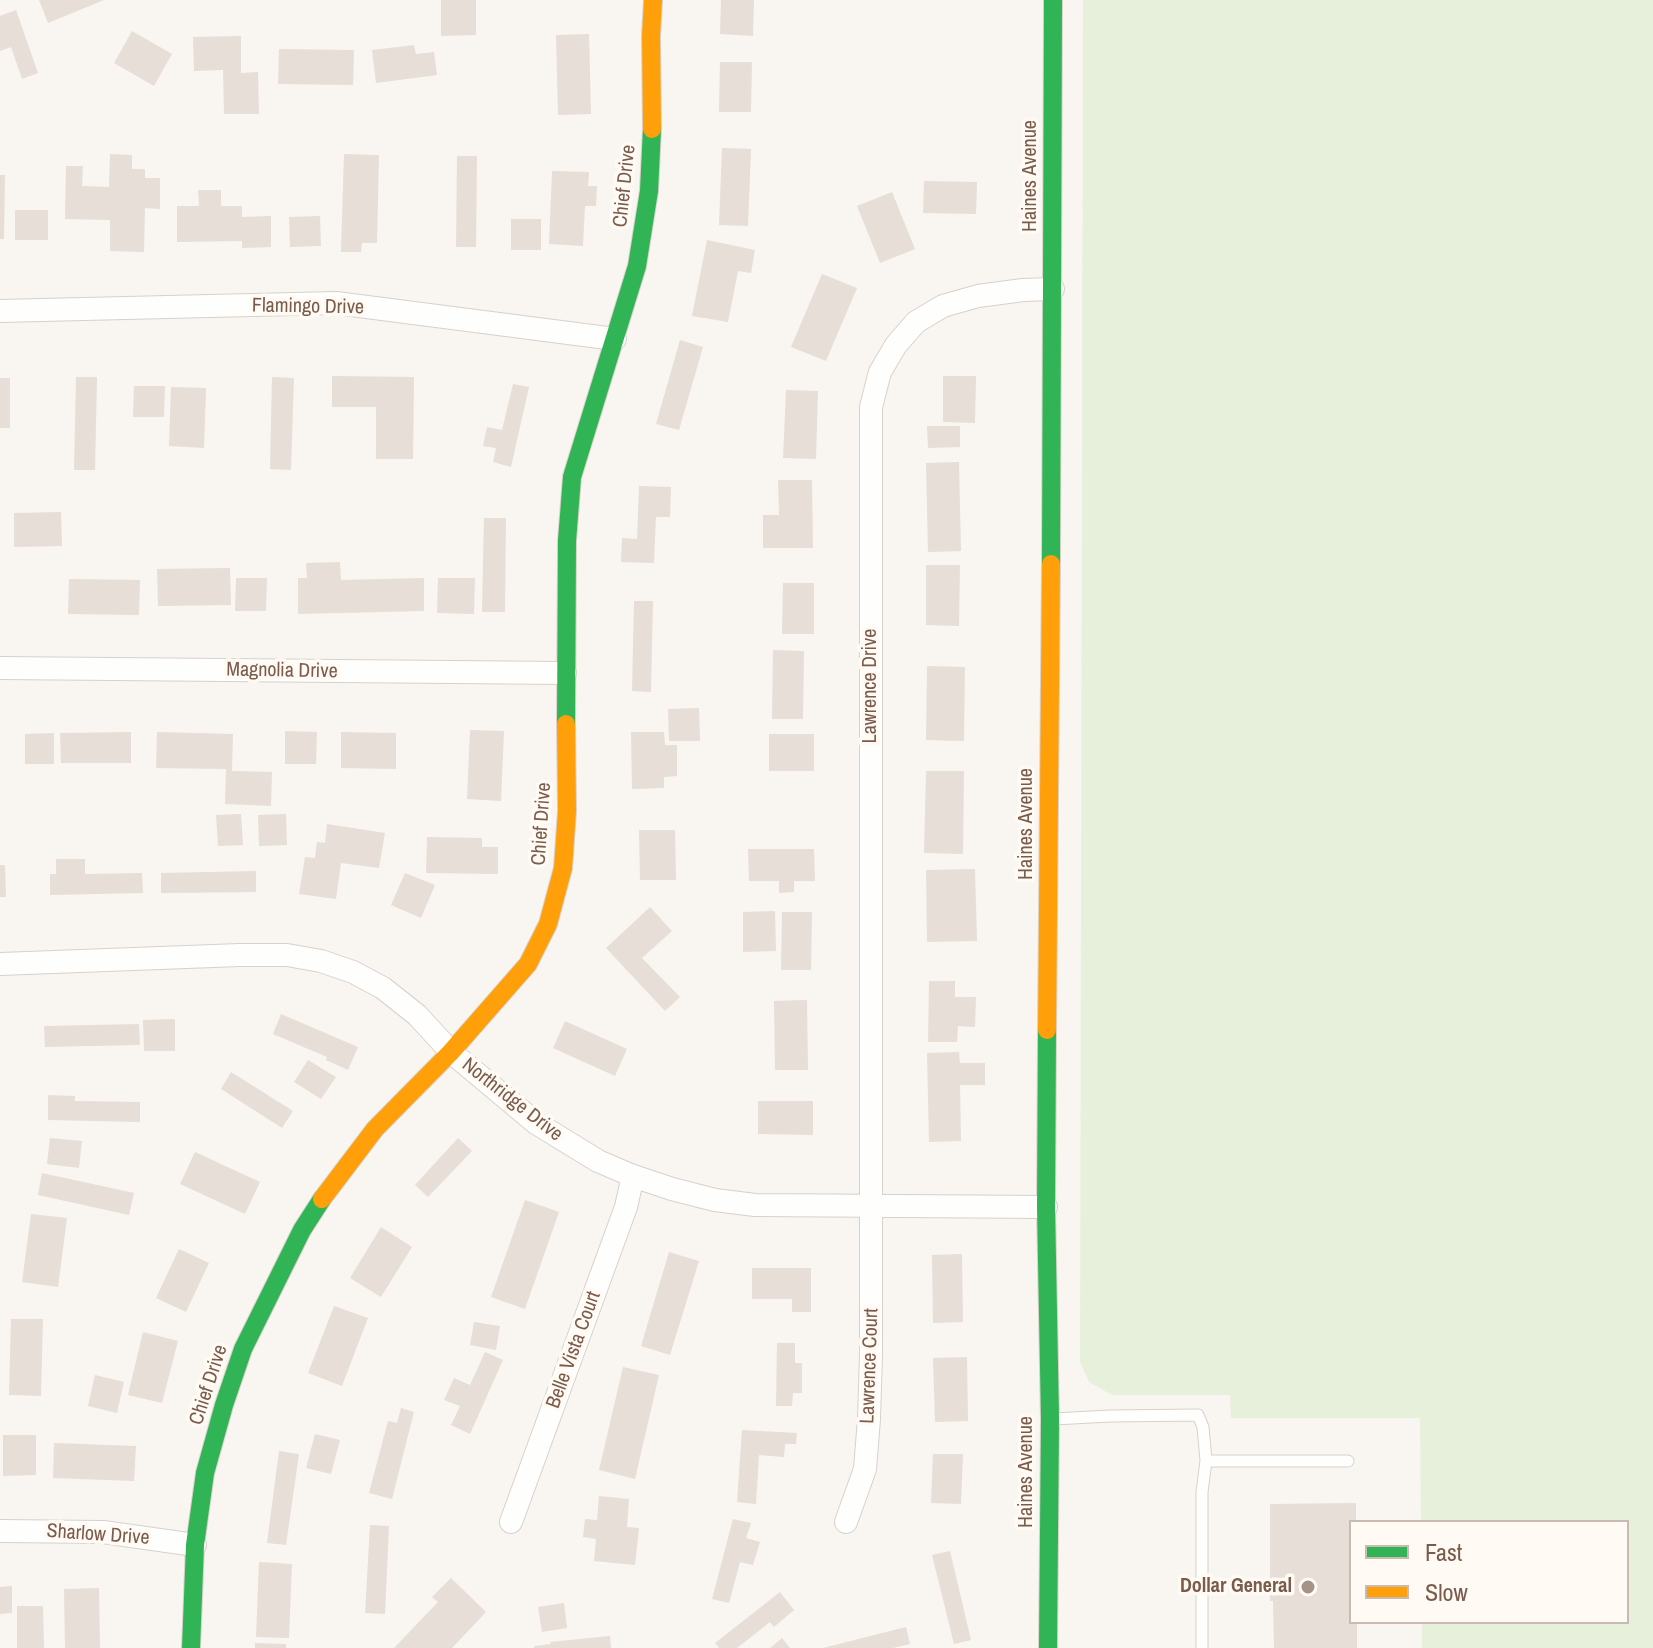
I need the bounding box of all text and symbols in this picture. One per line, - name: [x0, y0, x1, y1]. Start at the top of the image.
- street label: Haines Avenue: [1019, 120, 1043, 232]
- street label: Chief Drive: [609, 144, 641, 228]
- street label: Flamingo Drive: [252, 294, 364, 320]
- street label: Lawrence Drive: [859, 629, 883, 743]
- street label: Magnolia Drive: [226, 658, 338, 684]
- street label: Haines Avenue: [1015, 768, 1039, 880]
- street label: Chief Drive: [527, 782, 557, 866]
- street label: Northridge Drive: [457, 1053, 567, 1147]
- street label: Belle Vista Court: [542, 1288, 606, 1412]
- street label: Lawrence Court: [856, 1308, 884, 1424]
- street label: Chief Drive: [185, 1342, 233, 1428]
- street label: Haines Avenue: [1015, 1416, 1039, 1528]
- street label: Sharlow Drive: [46, 1519, 150, 1551]
- legend: [1349, 1520, 1629, 1624]
- text: Fast: [1425, 1536, 1462, 1568]
- place label: Dollar General: [1180, 1575, 1292, 1599]
- text: Slow: [1425, 1576, 1468, 1608]
- marker: Dollar General: [1299, 1578, 1317, 1596]

